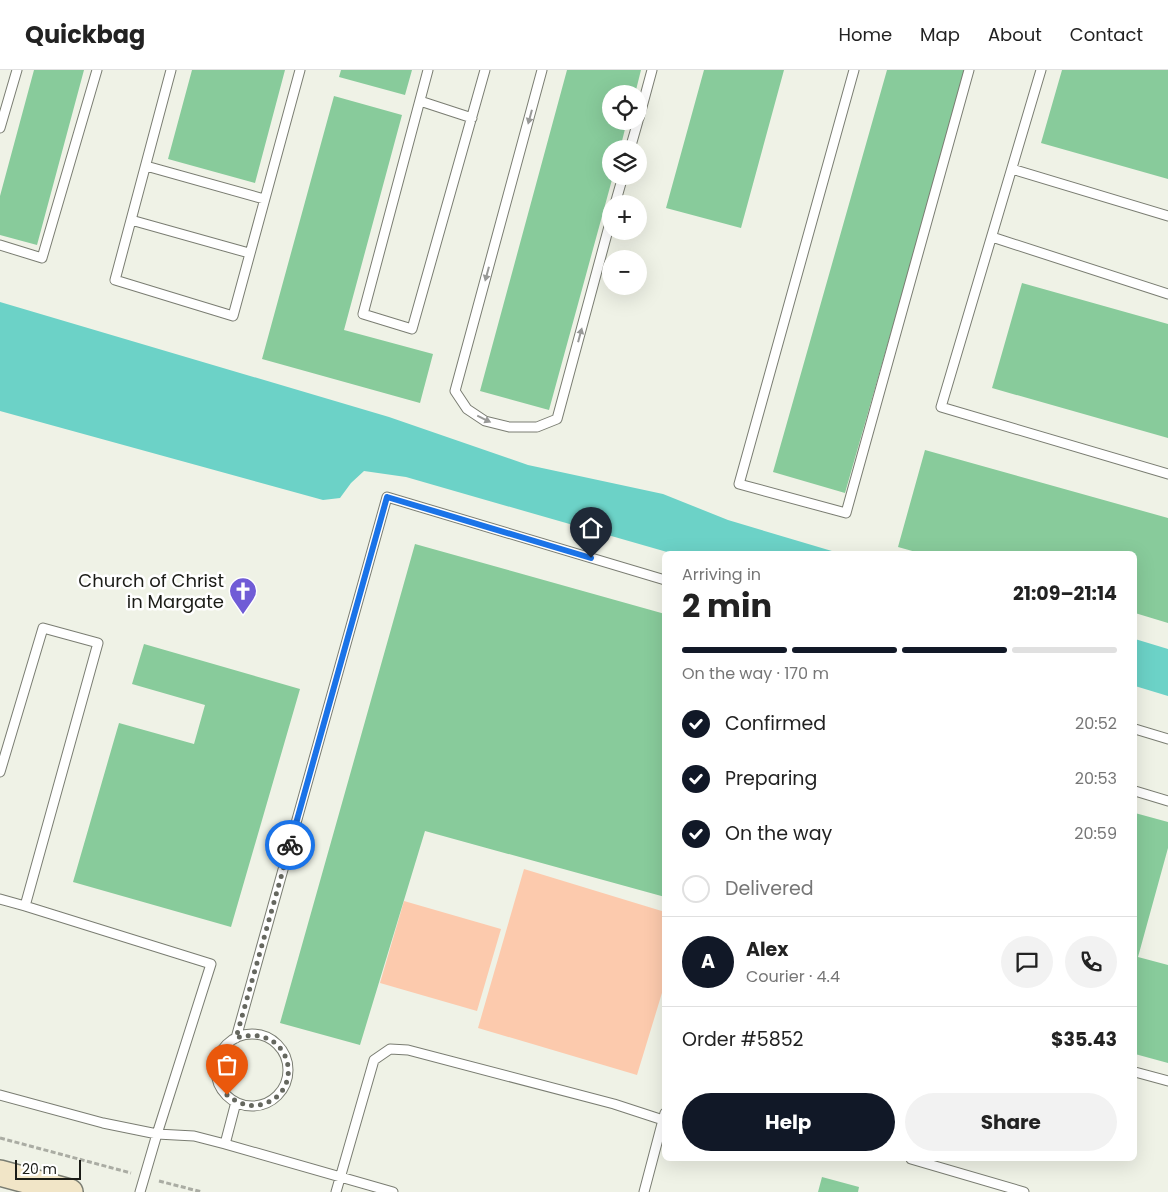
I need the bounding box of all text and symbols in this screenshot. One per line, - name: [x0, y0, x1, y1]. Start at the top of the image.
- text: Quickbag: [25, 18, 145, 51]
- text: Home: [838, 22, 892, 47]
- text: Map: [920, 22, 960, 47]
- text: About: [988, 22, 1042, 47]
- text: Contact: [1070, 22, 1143, 47]
- map controls: [602, 85, 647, 295]
- button: locate: [602, 85, 647, 130]
- one-way arrow: [525, 110, 533, 125]
- button: layers: [602, 140, 647, 185]
- button: +: [602, 195, 647, 240]
- button: −: [602, 250, 647, 295]
- one-way arrow: [483, 266, 491, 281]
- one-way arrow: [576, 328, 584, 343]
- one-way arrow: [477, 415, 491, 423]
- pin: [570, 507, 612, 558]
- icon: home: [577, 514, 605, 542]
- text: Arriving in: [682, 563, 761, 586]
- place label: Church of Christ in Margate: [78, 568, 224, 614]
- church icon: Church of Christ in Margate: [228, 576, 258, 615]
- text: 21:09–21:14: [1013, 580, 1117, 607]
- text: 2 min: [682, 583, 772, 628]
- text: On the way · 170 m: [682, 662, 829, 685]
- icon: check: [682, 710, 710, 738]
- text: Confirmed: [725, 710, 826, 737]
- text: 20:52: [1075, 712, 1117, 735]
- icon: check: [682, 765, 710, 793]
- text: Preparing: [725, 765, 817, 792]
- text: 20:53: [1075, 767, 1117, 790]
- courier: [265, 820, 315, 870]
- icon: check: [682, 820, 710, 848]
- text: On the way: [725, 820, 832, 847]
- text: 20:59: [1074, 822, 1117, 845]
- icon: bike: [276, 831, 304, 859]
- text: Delivered: [725, 875, 814, 902]
- text: Alex: [746, 936, 788, 963]
- button: chat: [1001, 936, 1053, 988]
- button: phone: [1065, 936, 1117, 988]
- text: A: [701, 948, 715, 975]
- text: Courier · 4.4: [746, 965, 840, 988]
- text: Order #5852: [682, 1026, 804, 1053]
- text: $35.43: [1051, 1026, 1117, 1053]
- pin: [206, 1044, 248, 1095]
- icon: bag: [213, 1051, 241, 1079]
- button: Help: [682, 1093, 895, 1151]
- button: Share: [905, 1093, 1117, 1151]
- scale bar: [15, 1157, 81, 1180]
- text: 20 m: [22, 1159, 57, 1179]

